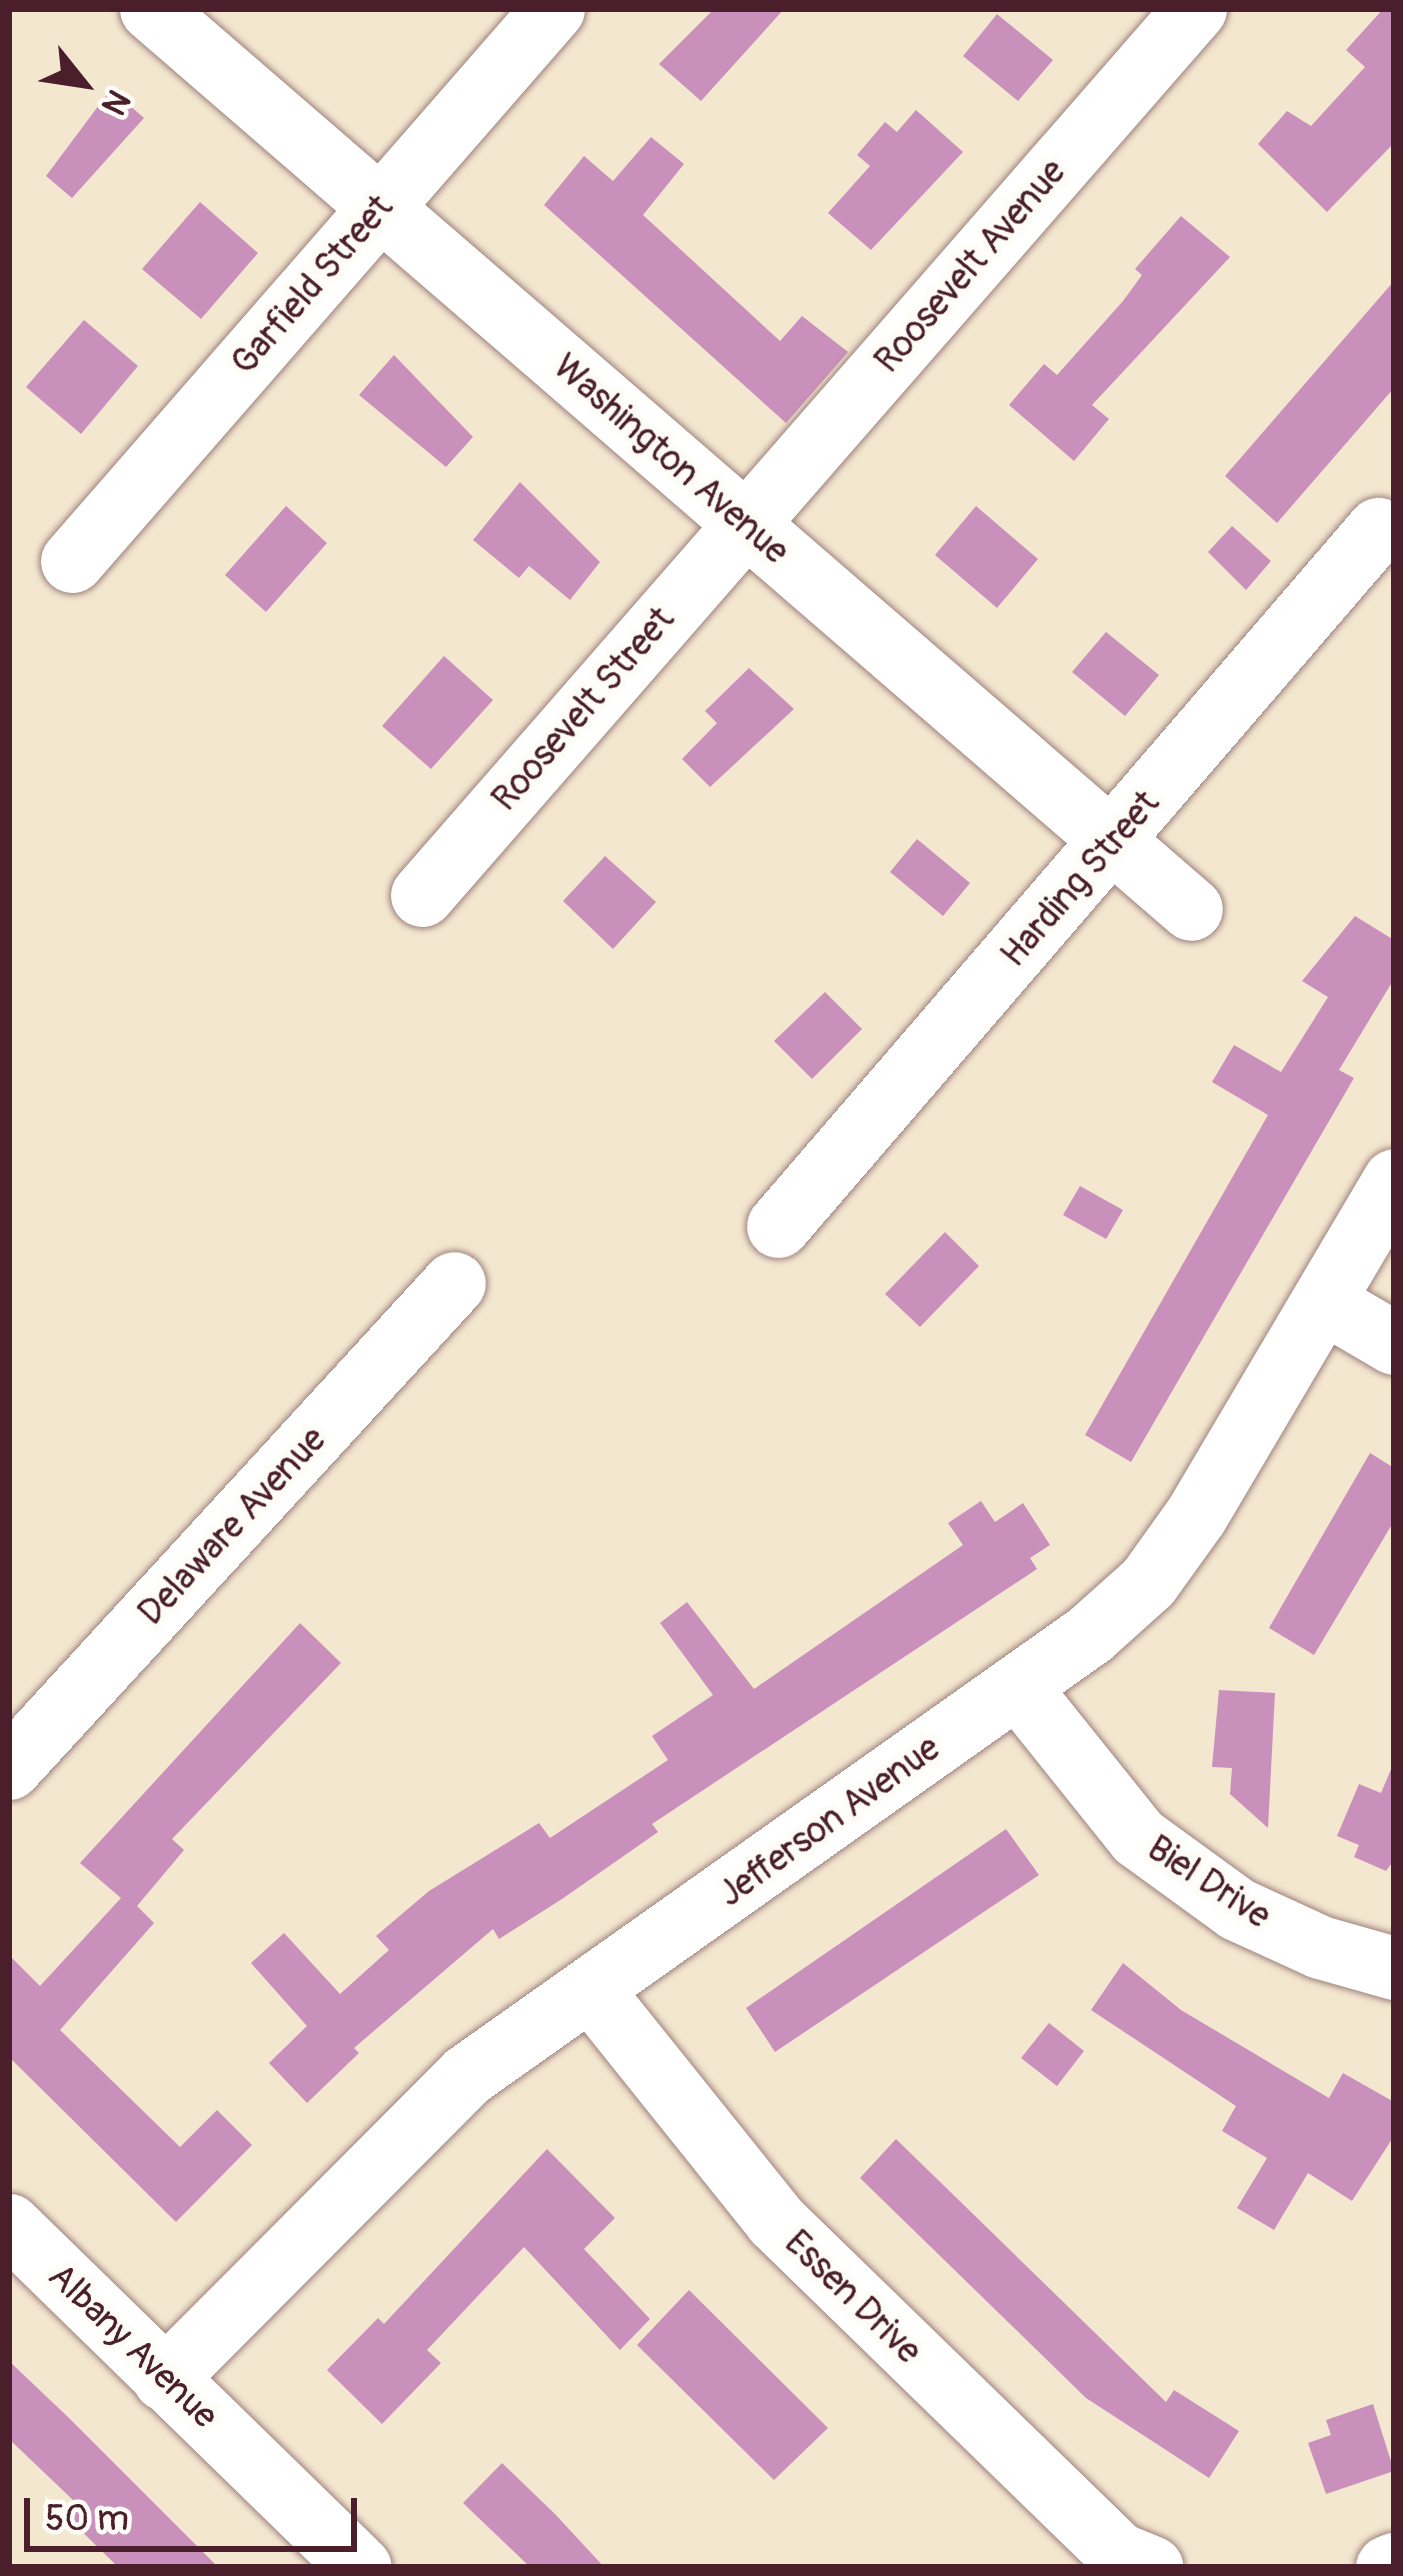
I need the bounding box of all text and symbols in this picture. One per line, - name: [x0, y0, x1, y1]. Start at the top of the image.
- north arrow: [24, 24, 144, 144]
- text: N: [92, 82, 139, 122]
- street label: Roosevelt Avenue: [866, 150, 1074, 382]
- street label: Garfield Street: [222, 186, 402, 384]
- street label: Washington Avenue: [544, 345, 798, 573]
- street label: Roosevelt Street: [483, 598, 683, 820]
- street label: Harding Street: [992, 782, 1168, 976]
- street label: Delaware Avenue: [129, 1418, 335, 1634]
- street label: Jefferson Avenue: [710, 1726, 948, 1916]
- street label: Biel Drive: [1139, 1826, 1279, 1938]
- street label: Essen Drive: [776, 2221, 930, 2373]
- street label: Albany Avenue: [39, 2254, 227, 2438]
- scale bar: [30, 2474, 363, 2548]
- text: 50 m: [45, 2496, 129, 2541]

